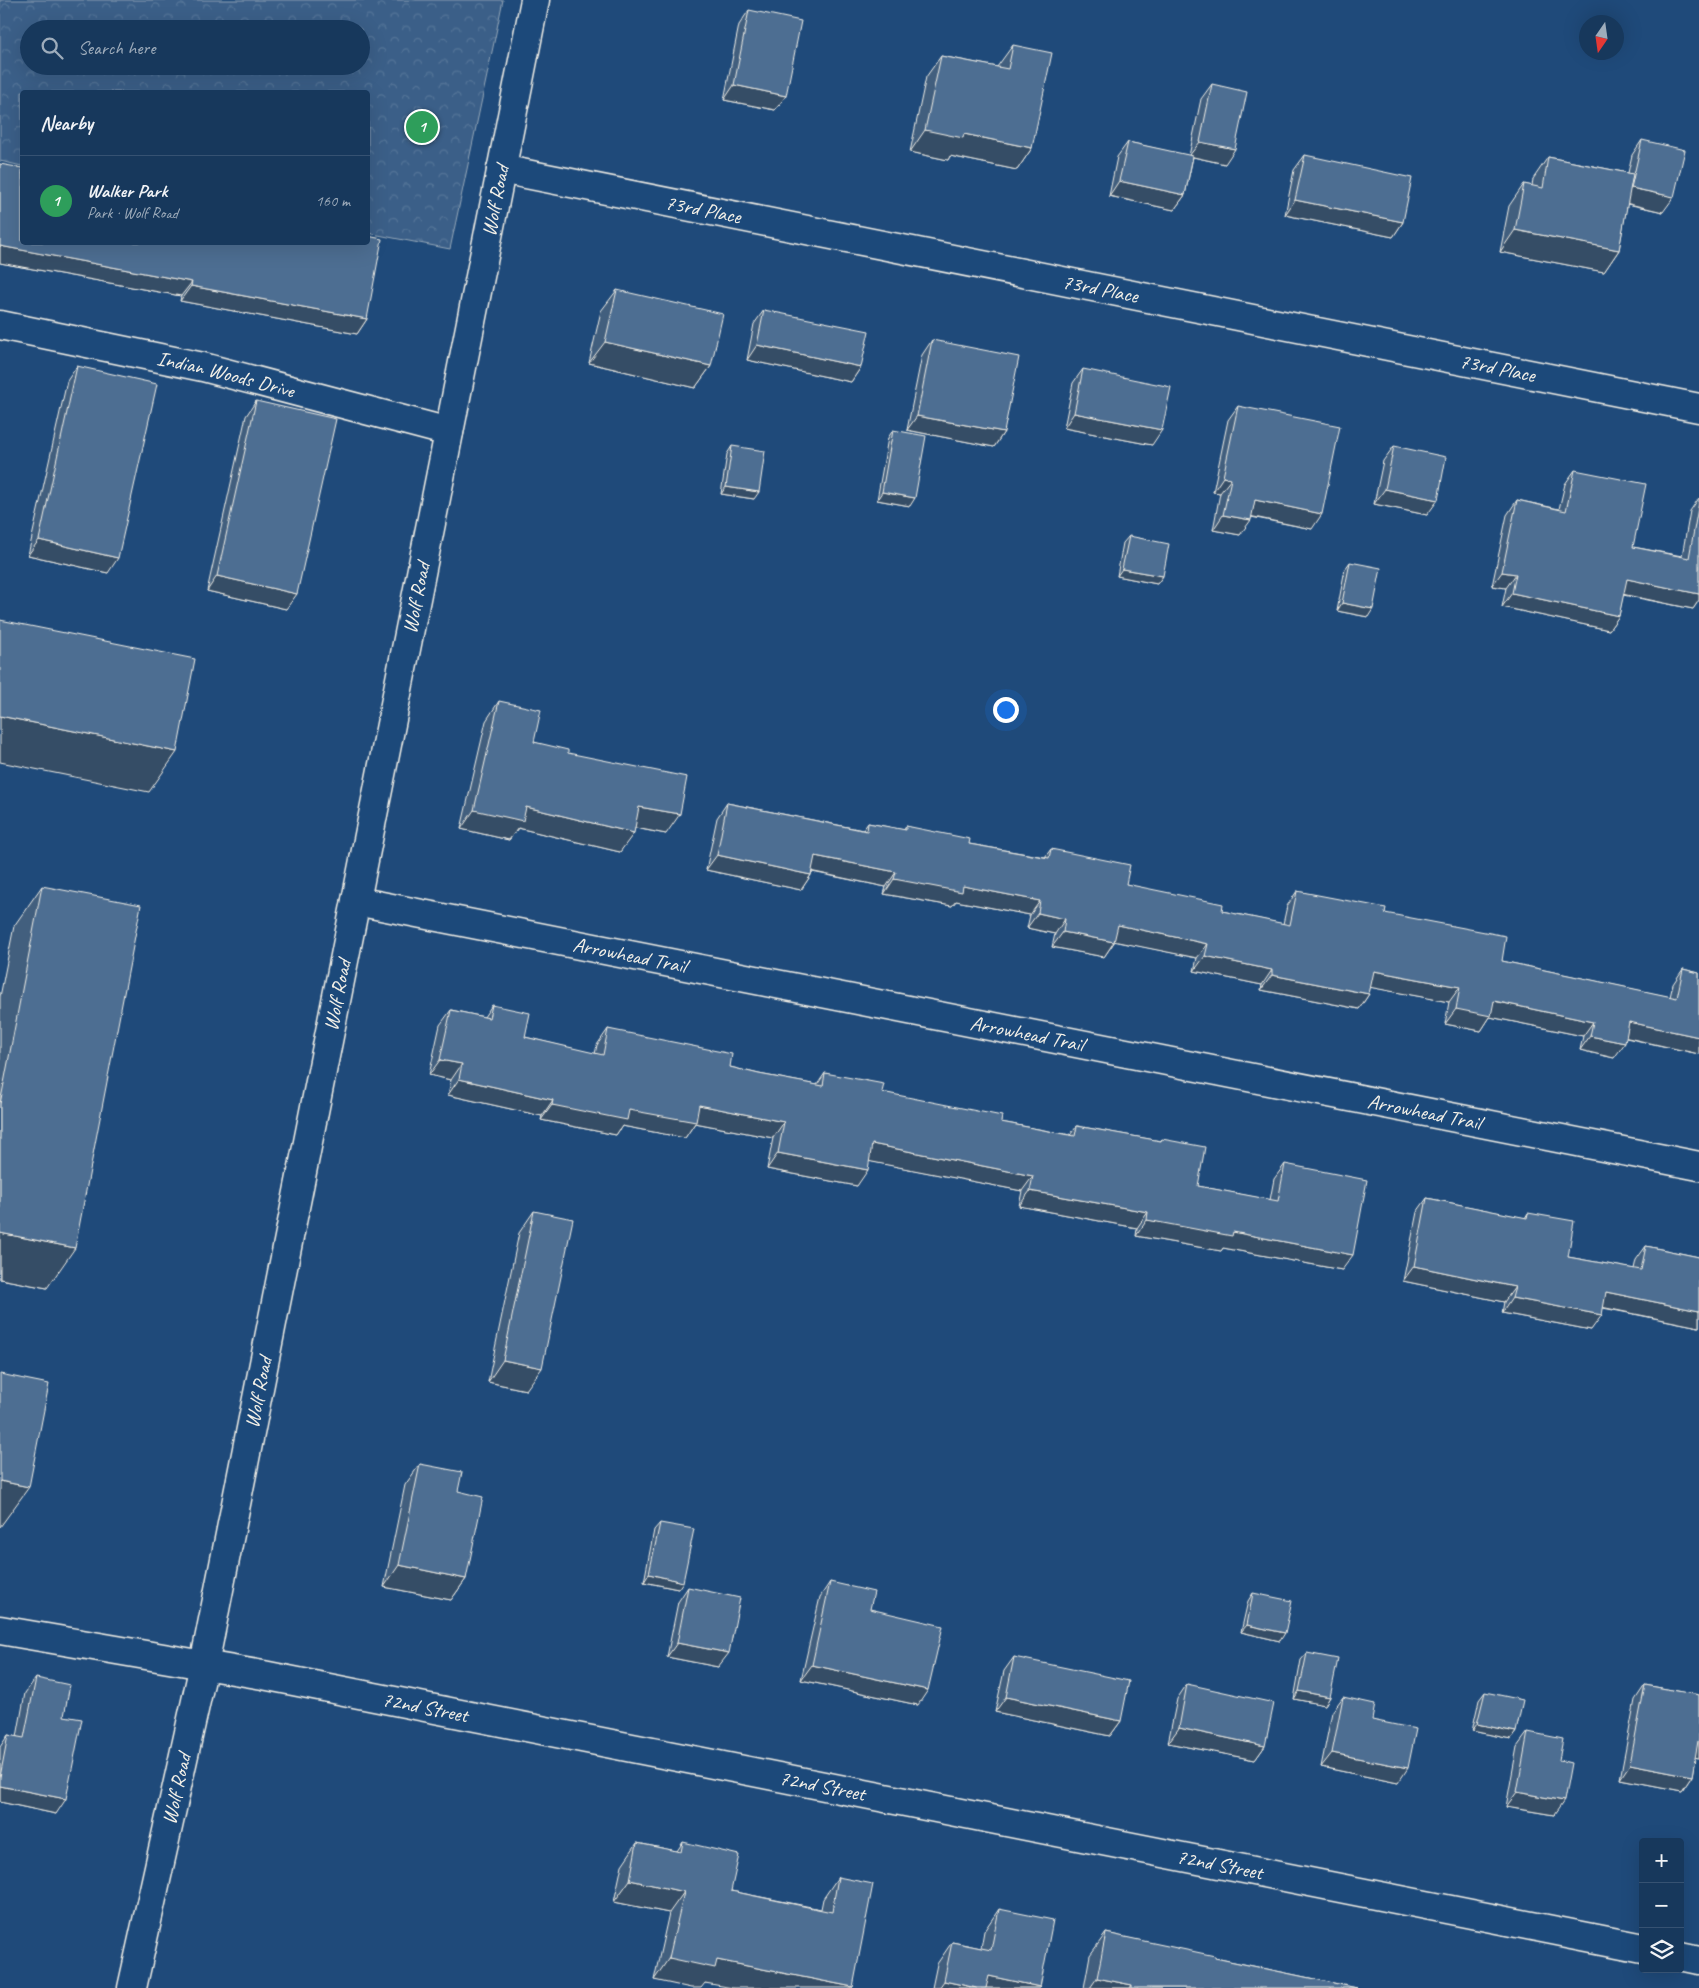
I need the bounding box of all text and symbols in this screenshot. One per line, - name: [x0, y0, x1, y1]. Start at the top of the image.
- north arrow: [1579, 15, 1624, 60]
- search box: [20, 20, 370, 75]
- icon: search: [38, 34, 66, 62]
- text: Search here: [78, 36, 155, 60]
- pin: 1: [406, 108, 438, 146]
- text: Nearby: [40, 110, 93, 136]
- street label: Wolf Road: [475, 160, 515, 238]
- text: Walker Park: [87, 179, 167, 203]
- street label: 73rd Place: [663, 189, 744, 230]
- text: 1: [52, 191, 60, 211]
- text: 160 m: [316, 191, 350, 211]
- text: Park · Wolf Road: [87, 203, 178, 223]
- street label: 73rd Place: [1060, 268, 1141, 309]
- street label: Indian Woods Drive: [155, 345, 298, 404]
- street label: 73rd Place: [1457, 348, 1539, 388]
- street label: Wolf Road: [396, 557, 436, 636]
- your location: [993, 697, 1019, 723]
- street label: Arrowhead Trail: [571, 931, 692, 980]
- street label: Wolf Road: [317, 954, 358, 1033]
- street label: Arrowhead Trail: [968, 1010, 1089, 1058]
- street label: Arrowhead Trail: [1365, 1088, 1487, 1136]
- street label: Wolf Road: [238, 1352, 279, 1430]
- street label: 72nd Street: [380, 1686, 472, 1729]
- street label: Wolf Road: [156, 1748, 198, 1827]
- street label: 72nd Street: [777, 1764, 870, 1807]
- map controls: [1639, 1838, 1684, 1973]
- button: +: [1639, 1838, 1684, 1883]
- street label: 72nd Street: [1174, 1843, 1267, 1886]
- button: −: [1639, 1883, 1684, 1928]
- button: layers: [1639, 1928, 1684, 1973]

